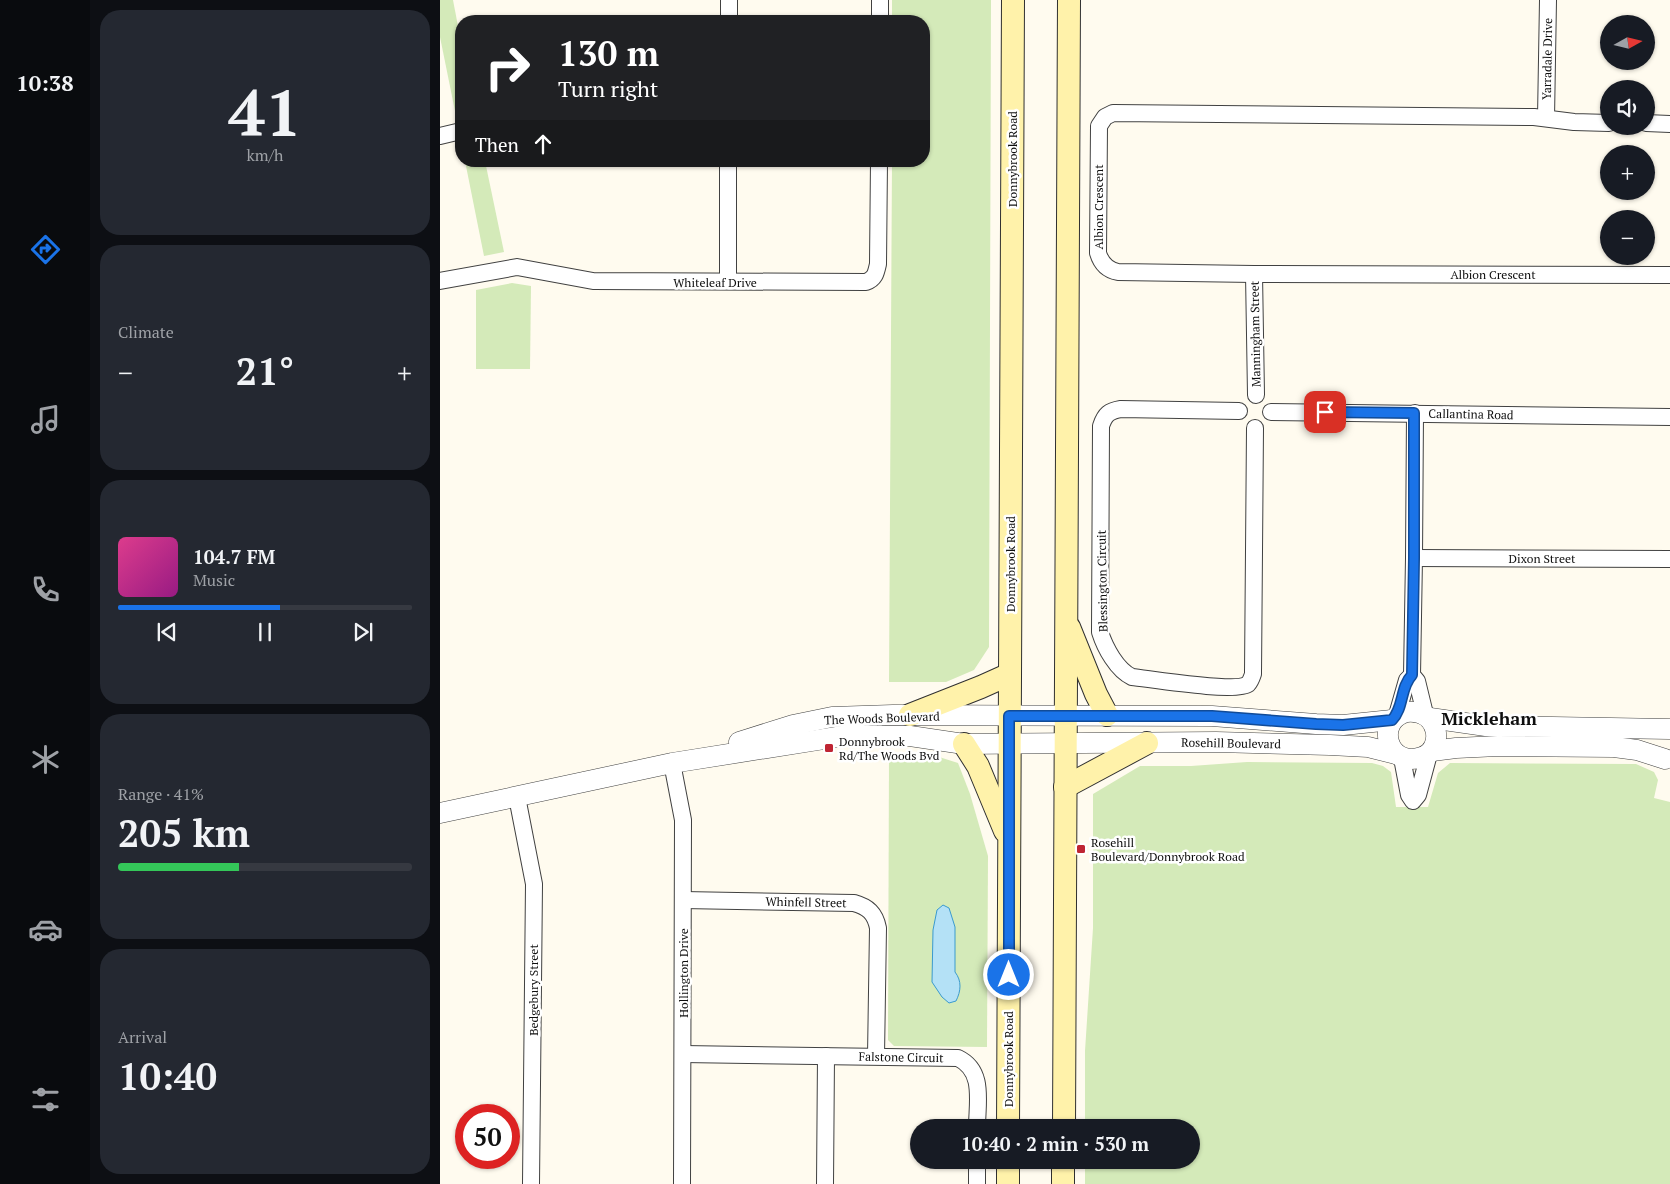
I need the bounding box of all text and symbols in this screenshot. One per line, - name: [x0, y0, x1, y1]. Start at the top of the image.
- north arrow: [1600, 15, 1655, 70]
- map controls: [1600, 15, 1655, 265]
- street label: Yarradale Drive: [1539, 18, 1555, 100]
- text: 130 m: [558, 30, 659, 76]
- icon: right: [475, 35, 540, 100]
- text: 10:38: [16, 68, 74, 97]
- text: 41: [228, 68, 302, 155]
- text: Turn right: [558, 74, 658, 103]
- button: sound: [1600, 80, 1655, 135]
- street label: Donnybrook Road: [1005, 111, 1020, 207]
- icon: ahead: [529, 130, 557, 158]
- text: Then: [475, 132, 519, 157]
- text: km/h: [247, 144, 283, 166]
- button: +: [1600, 145, 1655, 200]
- street label: Albion Crescent: [1091, 164, 1106, 250]
- button: −: [1600, 210, 1655, 265]
- icon: directions: [28, 232, 63, 267]
- street label: Albion Crescent: [1450, 267, 1536, 282]
- street label: Whiteleaf Drive: [673, 275, 757, 290]
- street label: Manningham Street: [1247, 280, 1263, 387]
- text: Climate: [118, 321, 174, 343]
- text: 21°: [236, 346, 294, 396]
- text: −: [118, 354, 133, 391]
- text: +: [397, 354, 412, 391]
- pin: [1304, 391, 1346, 433]
- icon: arrive: [1311, 398, 1339, 426]
- icon: music: [28, 402, 63, 437]
- street label: Callantina Road: [1428, 406, 1514, 422]
- street label: Donnybrook Road: [1003, 516, 1018, 612]
- street label: Blessington Circuit: [1094, 529, 1110, 632]
- text: 104.7 FM: [193, 544, 275, 569]
- street label: Dixon Street: [1509, 551, 1576, 566]
- text: Music: [193, 569, 235, 591]
- icon: phone: [28, 572, 63, 607]
- icon: previous: [153, 618, 181, 646]
- icon: pause: [251, 618, 279, 646]
- icon: next: [349, 618, 377, 646]
- district label: Mickleham: [1441, 706, 1537, 730]
- street label: The Woods Boulevard: [824, 708, 940, 728]
- place label: Donnybrook Rd/The Woods Bvd: [839, 734, 940, 763]
- street label: Rosehill Boulevard: [1181, 735, 1281, 751]
- icon: climate: [28, 742, 63, 777]
- marker: Donnybrook Rd/The Woods Bvd: [823, 742, 835, 754]
- text: Range · 41%: [118, 783, 204, 805]
- text: 205 km: [118, 808, 250, 858]
- place label: Rosehill Boulevard/Donnybrook Road: [1091, 835, 1245, 864]
- marker: Rosehill Boulevard/Donnybrook Road: [1075, 843, 1087, 855]
- street label: Whinfell Street: [765, 894, 847, 910]
- icon: car: [28, 912, 63, 947]
- street label: Hollington Drive: [676, 928, 691, 1018]
- street label: Bedgebury Street: [526, 944, 541, 1036]
- position arrow: [982, 948, 1034, 1000]
- street label: Donnybrook Road: [1001, 1011, 1016, 1107]
- text: Arrival: [118, 1026, 167, 1048]
- street label: Falstone Circuit: [858, 1049, 944, 1065]
- text: 10:40: [118, 1051, 217, 1101]
- icon: filters: [28, 1082, 63, 1117]
- speed limit sign: 50: [455, 1104, 520, 1169]
- text: 10:40 · 2 min · 530 m: [961, 1131, 1149, 1156]

